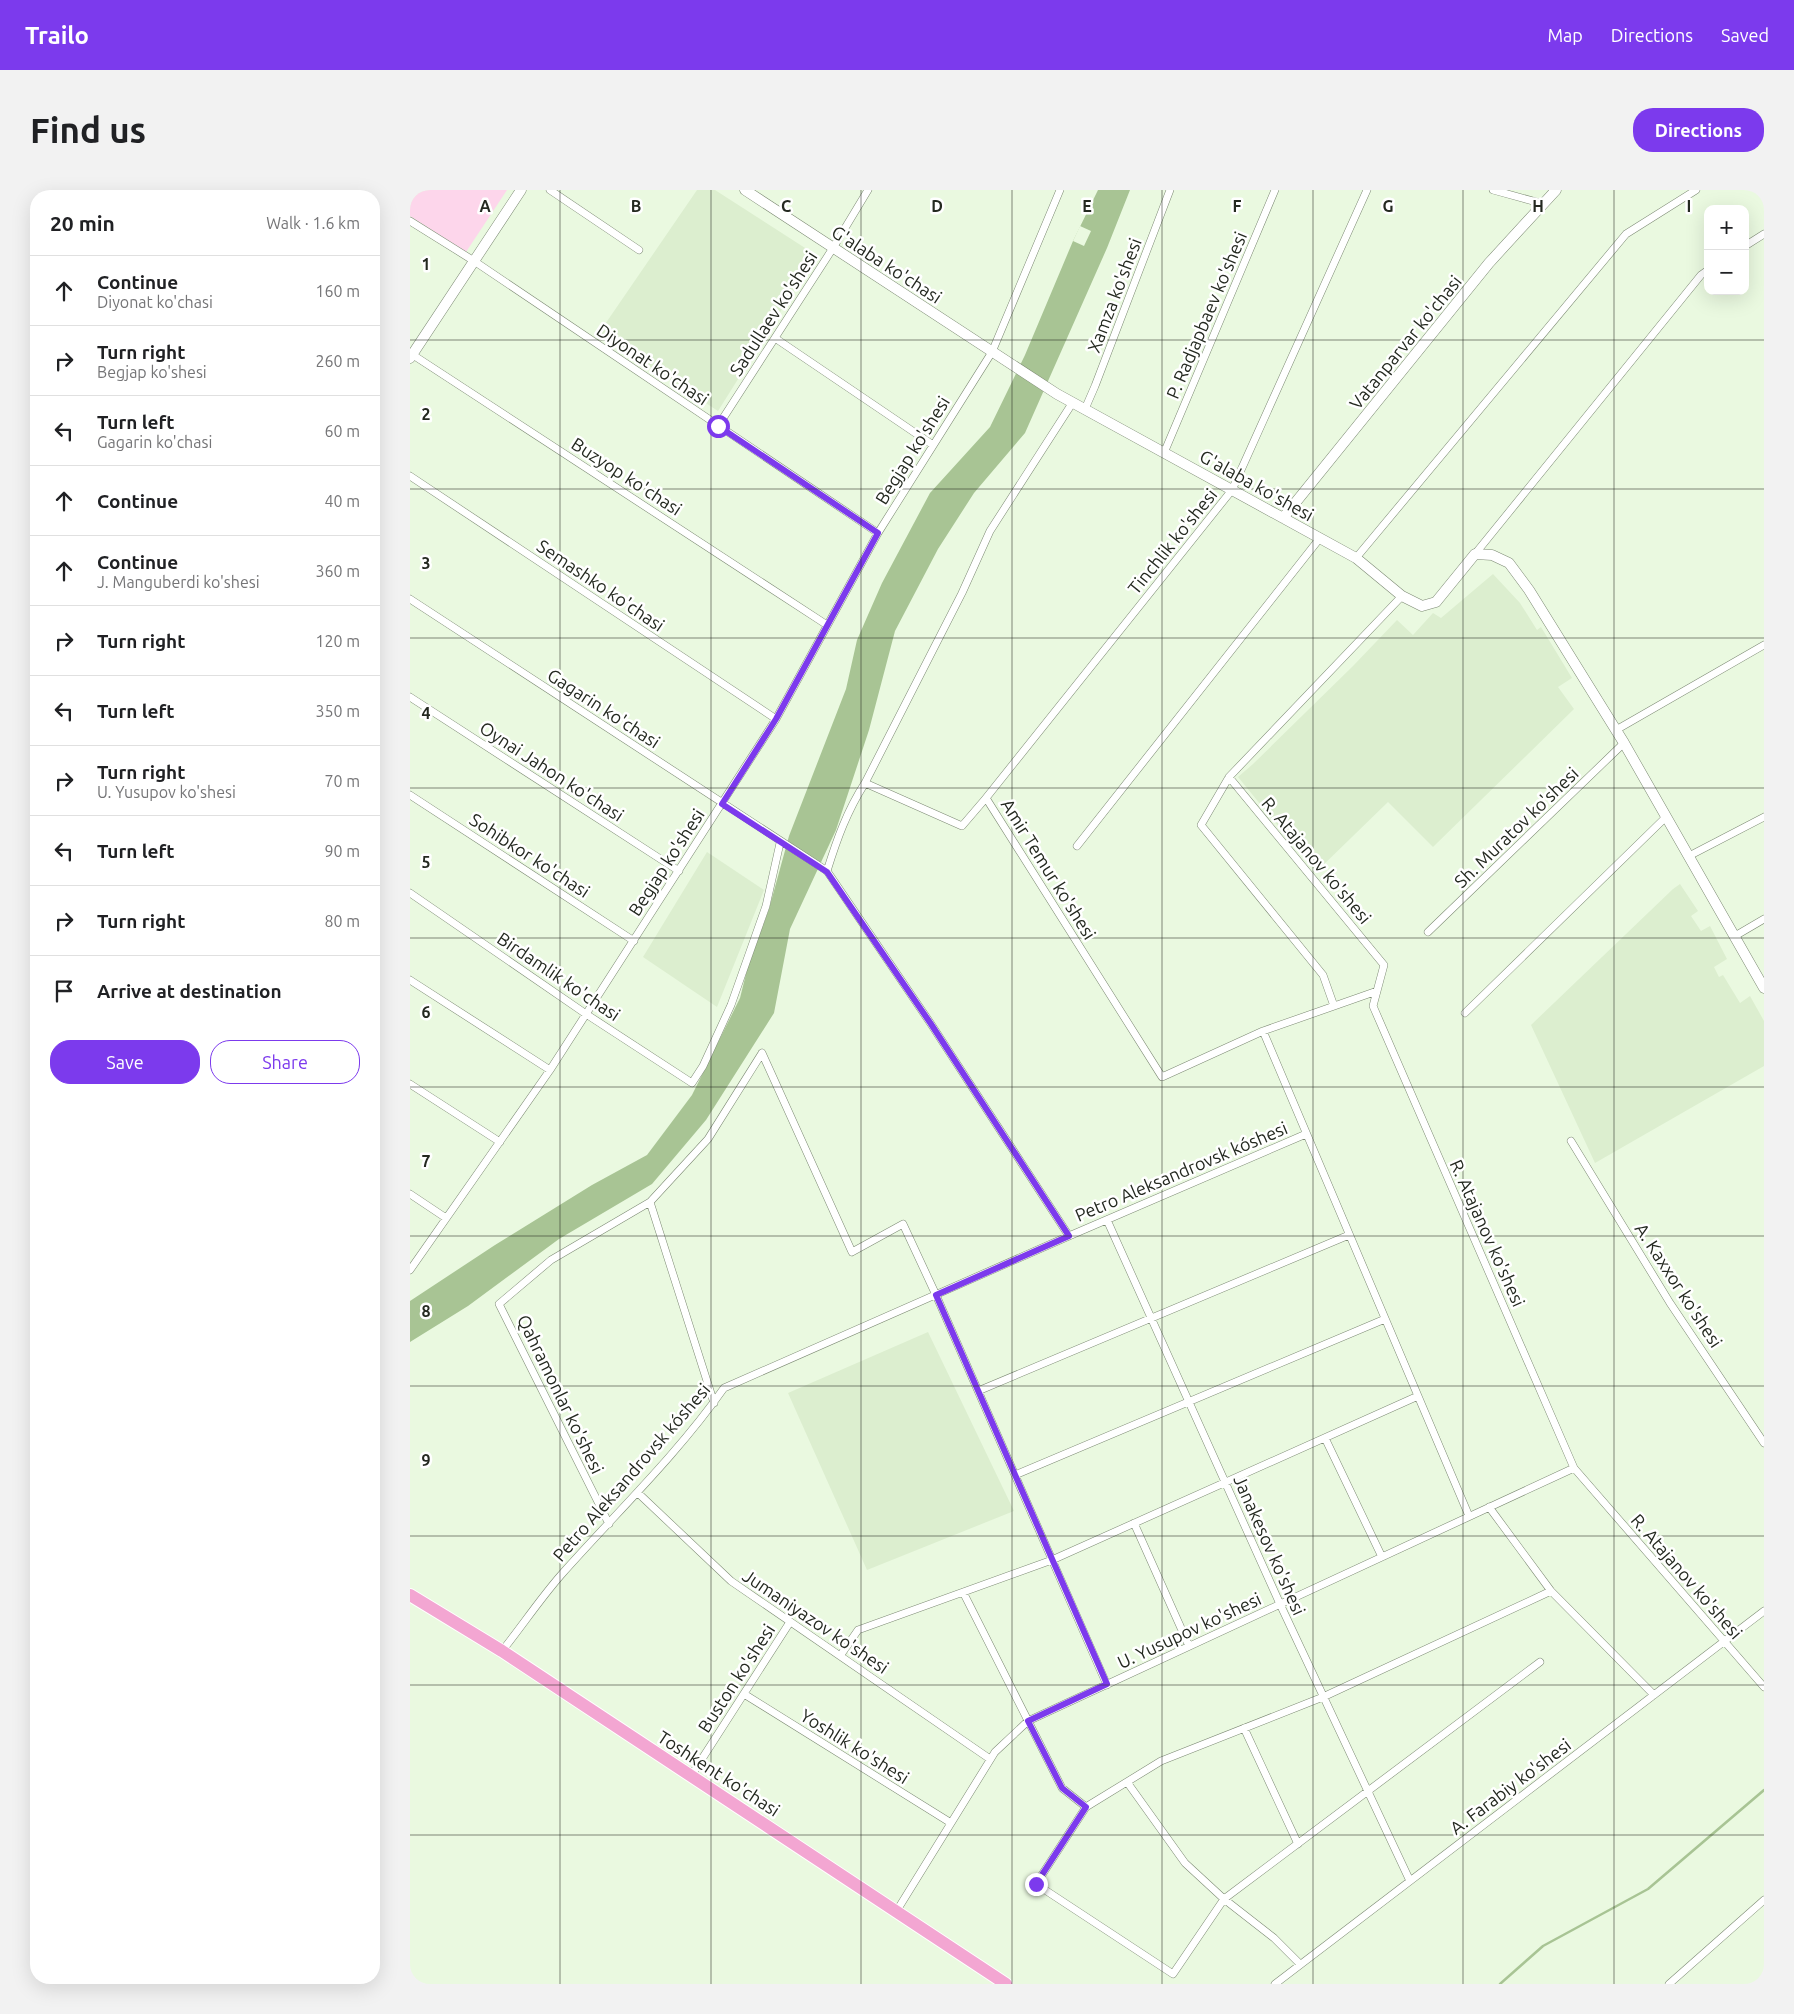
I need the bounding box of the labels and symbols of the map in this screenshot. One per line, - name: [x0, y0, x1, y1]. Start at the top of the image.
- text: A: [479, 197, 491, 215]
- text: B: [631, 197, 641, 215]
- text: C: [781, 197, 791, 215]
- text: D: [931, 197, 943, 215]
- text: E: [1082, 197, 1092, 215]
- text: F: [1233, 197, 1242, 215]
- text: G: [1382, 197, 1394, 215]
- text: H: [1532, 197, 1544, 215]
- text: I: [1687, 197, 1691, 215]
- street label: G'alaba ko'chasi: [828, 221, 946, 307]
- street label: P. Radjapbaev ko'shesi: [1162, 229, 1250, 401]
- street label: Xamza ko'shesi: [1083, 235, 1145, 355]
- street label: Sadullaev ko'shesi: [725, 247, 821, 379]
- text: 1: [421, 255, 431, 273]
- street label: Vatanparvar ko'chasi: [1345, 271, 1465, 413]
- street label: Diyonat ko'chasi: [593, 319, 713, 409]
- street label: Begjap ko'shesi: [871, 392, 953, 508]
- text: 2: [421, 405, 431, 423]
- route start: [707, 415, 730, 438]
- street label: Buzyop ko'chasi: [568, 433, 686, 519]
- street label: G'alaba ko'shesi: [1197, 445, 1317, 525]
- street label: Tinchlik ko'shesi: [1123, 484, 1221, 598]
- street label: Semashko ko'chasi: [534, 535, 668, 635]
- text: 3: [421, 554, 431, 572]
- street label: Gagarin ko'chasi: [544, 664, 664, 752]
- text: 4: [421, 704, 431, 722]
- street label: Oynai Jahon ko'chasi: [476, 717, 628, 825]
- street label: Sh. Muratov ko'shesi: [1450, 763, 1582, 891]
- street label: R. Atajanov ko'shesi: [1258, 793, 1376, 927]
- street label: Amir Temur ko'shesi: [998, 795, 1100, 943]
- street label: Begjap ko'shesi: [624, 805, 708, 919]
- street label: Sohibkor ko'chasi: [466, 809, 594, 901]
- text: 5: [421, 853, 431, 871]
- street label: Birdamlik ko'chasi: [494, 928, 624, 1024]
- text: 6: [421, 1003, 431, 1021]
- street label: Petro Aleksandrovsk kóshesi: [1072, 1117, 1290, 1225]
- text: 7: [421, 1152, 431, 1170]
- street label: R. Atajanov ko'shesi: [1447, 1156, 1529, 1310]
- street label: A. Kaxxor ko'shesi: [1631, 1219, 1727, 1351]
- text: 8: [421, 1302, 431, 1320]
- street label: Qahramonlar ko'shesi: [513, 1311, 608, 1477]
- street label: Petro Aleksandrovsk kóshesi: [548, 1379, 714, 1565]
- text: 9: [421, 1451, 431, 1469]
- street label: Janakesov ko'shesi: [1230, 1472, 1310, 1618]
- street label: R. Atajanov ko'shesi: [1627, 1510, 1747, 1642]
- street label: Jumaniyazov ko'shesi: [739, 1565, 893, 1677]
- street label: U. Yusupov ko'shesi: [1114, 1588, 1264, 1672]
- street label: Buston ko'shesi: [694, 1620, 778, 1736]
- street label: Yoshlik ko'shesi: [797, 1705, 913, 1787]
- street label: Toshkent ko'chasi: [654, 1726, 784, 1820]
- street label: A. Farabiy ko'shesi: [1446, 1734, 1574, 1838]
- route end: [1025, 1873, 1048, 1896]

